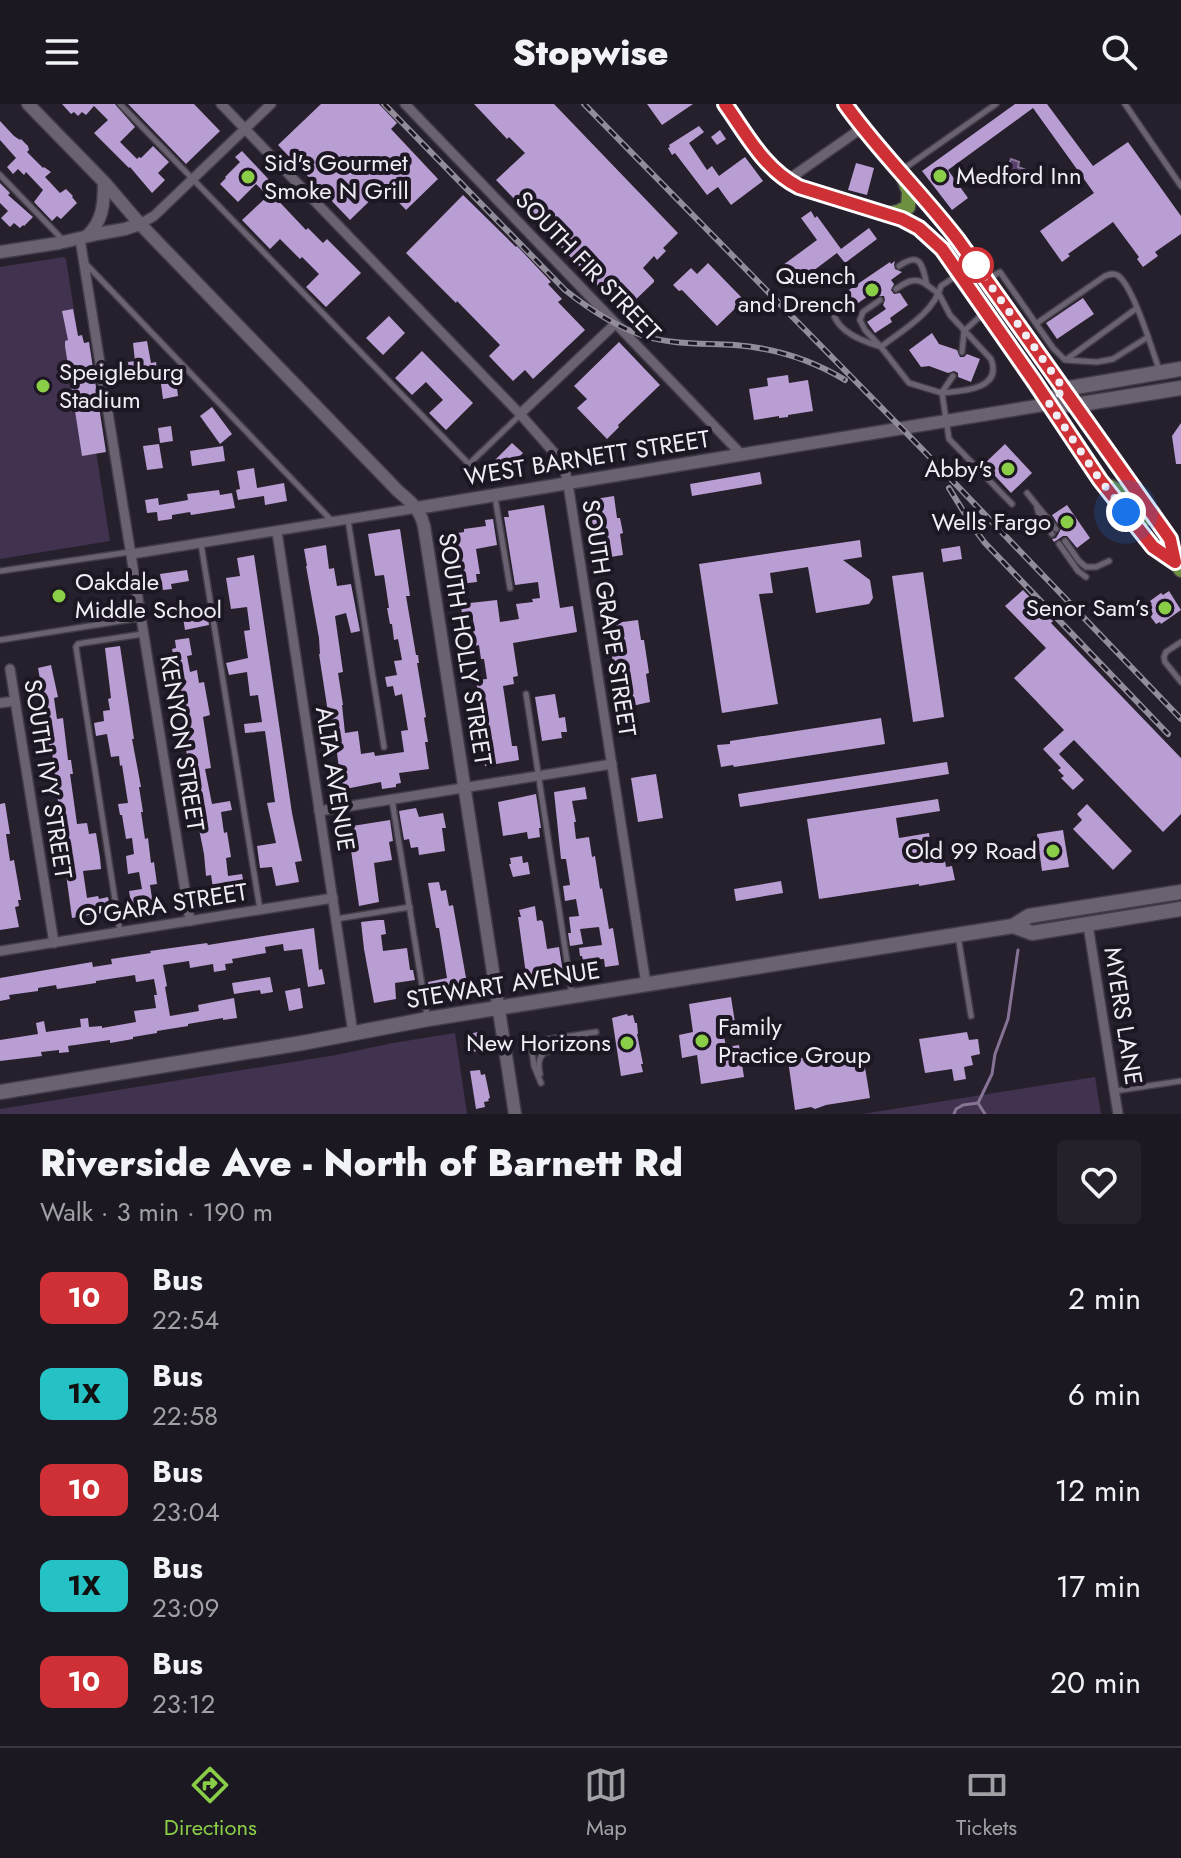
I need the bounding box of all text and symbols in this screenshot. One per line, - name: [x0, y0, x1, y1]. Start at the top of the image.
- text: Stopwise: [512, 26, 669, 78]
- icon: menu: [40, 30, 84, 74]
- icon: search: [1097, 30, 1141, 74]
- place label: Sid's Gourmet Smoke N Grill: [264, 145, 409, 208]
- place label: Medford Inn: [956, 158, 1082, 193]
- marker: Medford Inn: [931, 167, 949, 185]
- marker: Sid's Gourmet Smoke N Grill: [239, 168, 257, 186]
- street label: SOUTH FIR STREET: [508, 183, 669, 348]
- unlabelled marker: [959, 248, 993, 282]
- place label: Quench and Drench: [738, 258, 856, 321]
- marker: Quench and Drench: [863, 281, 881, 299]
- place label: Speigleburg Stadium: [59, 354, 184, 417]
- marker: Speigleburg Stadium: [34, 377, 52, 395]
- street label: WEST BARNETT STREET: [462, 421, 712, 494]
- place label: Abby's: [924, 451, 992, 486]
- marker: Abby's: [999, 460, 1017, 478]
- your location: [1106, 492, 1146, 532]
- street label: SOUTH GRAPE STREET: [573, 497, 646, 739]
- place label: Wells Fargo: [931, 504, 1051, 539]
- marker: Wells Fargo: [1058, 513, 1076, 531]
- street label: SOUTH HOLLY STREET: [430, 530, 501, 768]
- place label: Oakdale Middle School: [75, 564, 222, 627]
- marker: Oakdale Middle School: [50, 587, 68, 605]
- place label: Senor Sam’s: [1026, 590, 1149, 625]
- marker: Senor Sam’s: [1156, 599, 1174, 617]
- street label: KENYON STREET: [151, 652, 214, 833]
- street label: SOUTH IVY STREET: [15, 677, 82, 881]
- street label: ALTA AVENUE: [307, 704, 364, 854]
- place label: Old 99 Road: [905, 833, 1037, 868]
- marker: Old 99 Road: [1044, 842, 1062, 860]
- street label: O'GARA STREET: [76, 874, 250, 935]
- street label: MYERS LANE: [1095, 945, 1152, 1087]
- street label: STEWART AVENUE: [403, 952, 602, 1017]
- place label: Family Practice Group: [718, 1009, 871, 1072]
- place label: New Horizons: [466, 1025, 611, 1060]
- marker: Family Practice Group: [693, 1032, 711, 1050]
- marker: New Horizons: [618, 1034, 636, 1052]
- text: Riverside Ave - North of Barnett Rd: [40, 1135, 683, 1190]
- button: heart: [1057, 1140, 1141, 1224]
- text: Walk · 3 min · 190 m: [40, 1193, 273, 1231]
- text: Bus: [152, 1258, 203, 1301]
- text: 10: [68, 1277, 100, 1318]
- text: 2 min: [1068, 1277, 1141, 1320]
- text: 22:54: [152, 1301, 219, 1339]
- text: Bus: [152, 1354, 203, 1397]
- text: 1X: [67, 1373, 101, 1414]
- text: 6 min: [1068, 1373, 1141, 1416]
- text: 22:58: [152, 1397, 218, 1435]
- text: Bus: [152, 1450, 203, 1493]
- text: 10: [68, 1469, 100, 1510]
- text: 12 min: [1054, 1469, 1141, 1512]
- text: 23:04: [152, 1493, 220, 1531]
- text: Bus: [152, 1546, 203, 1589]
- text: 1X: [67, 1565, 101, 1606]
- text: 17 min: [1056, 1565, 1141, 1608]
- text: 23:09: [152, 1589, 219, 1627]
- text: Bus: [152, 1642, 203, 1685]
- text: 10: [68, 1661, 100, 1702]
- text: 20 min: [1050, 1661, 1141, 1704]
- text: 23:12: [152, 1685, 215, 1723]
- tab: Directions: [164, 1763, 257, 1843]
- tab: Map: [584, 1763, 628, 1843]
- tab: Tickets: [956, 1763, 1017, 1843]

